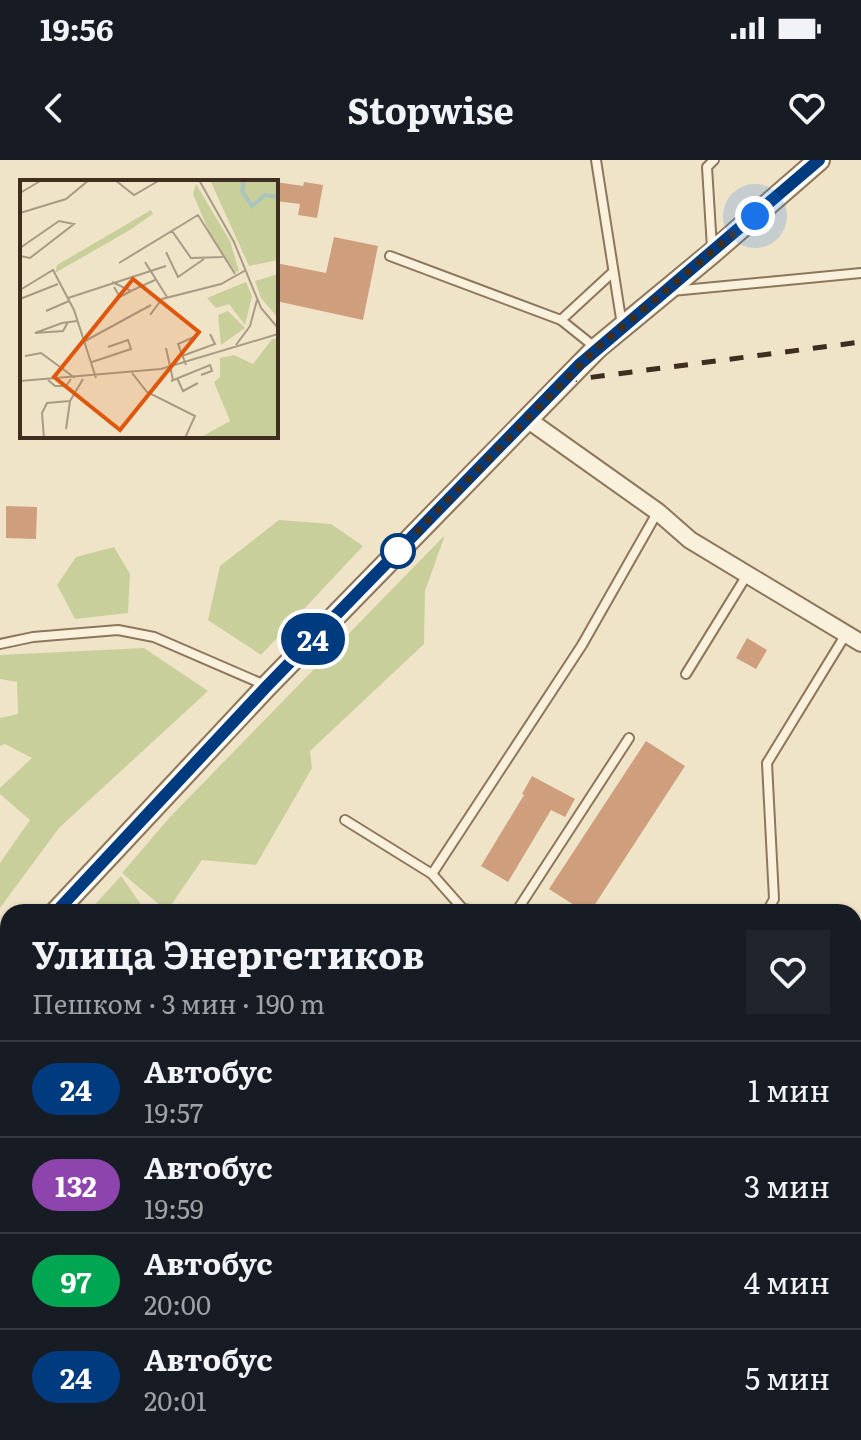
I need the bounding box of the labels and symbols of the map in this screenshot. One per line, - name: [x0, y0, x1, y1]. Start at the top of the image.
- inset map: [20, 180, 278, 438]
- your location: [735, 196, 775, 236]
- unlabelled marker: [381, 534, 415, 568]
- line badge: 24: [277, 613, 349, 665]

